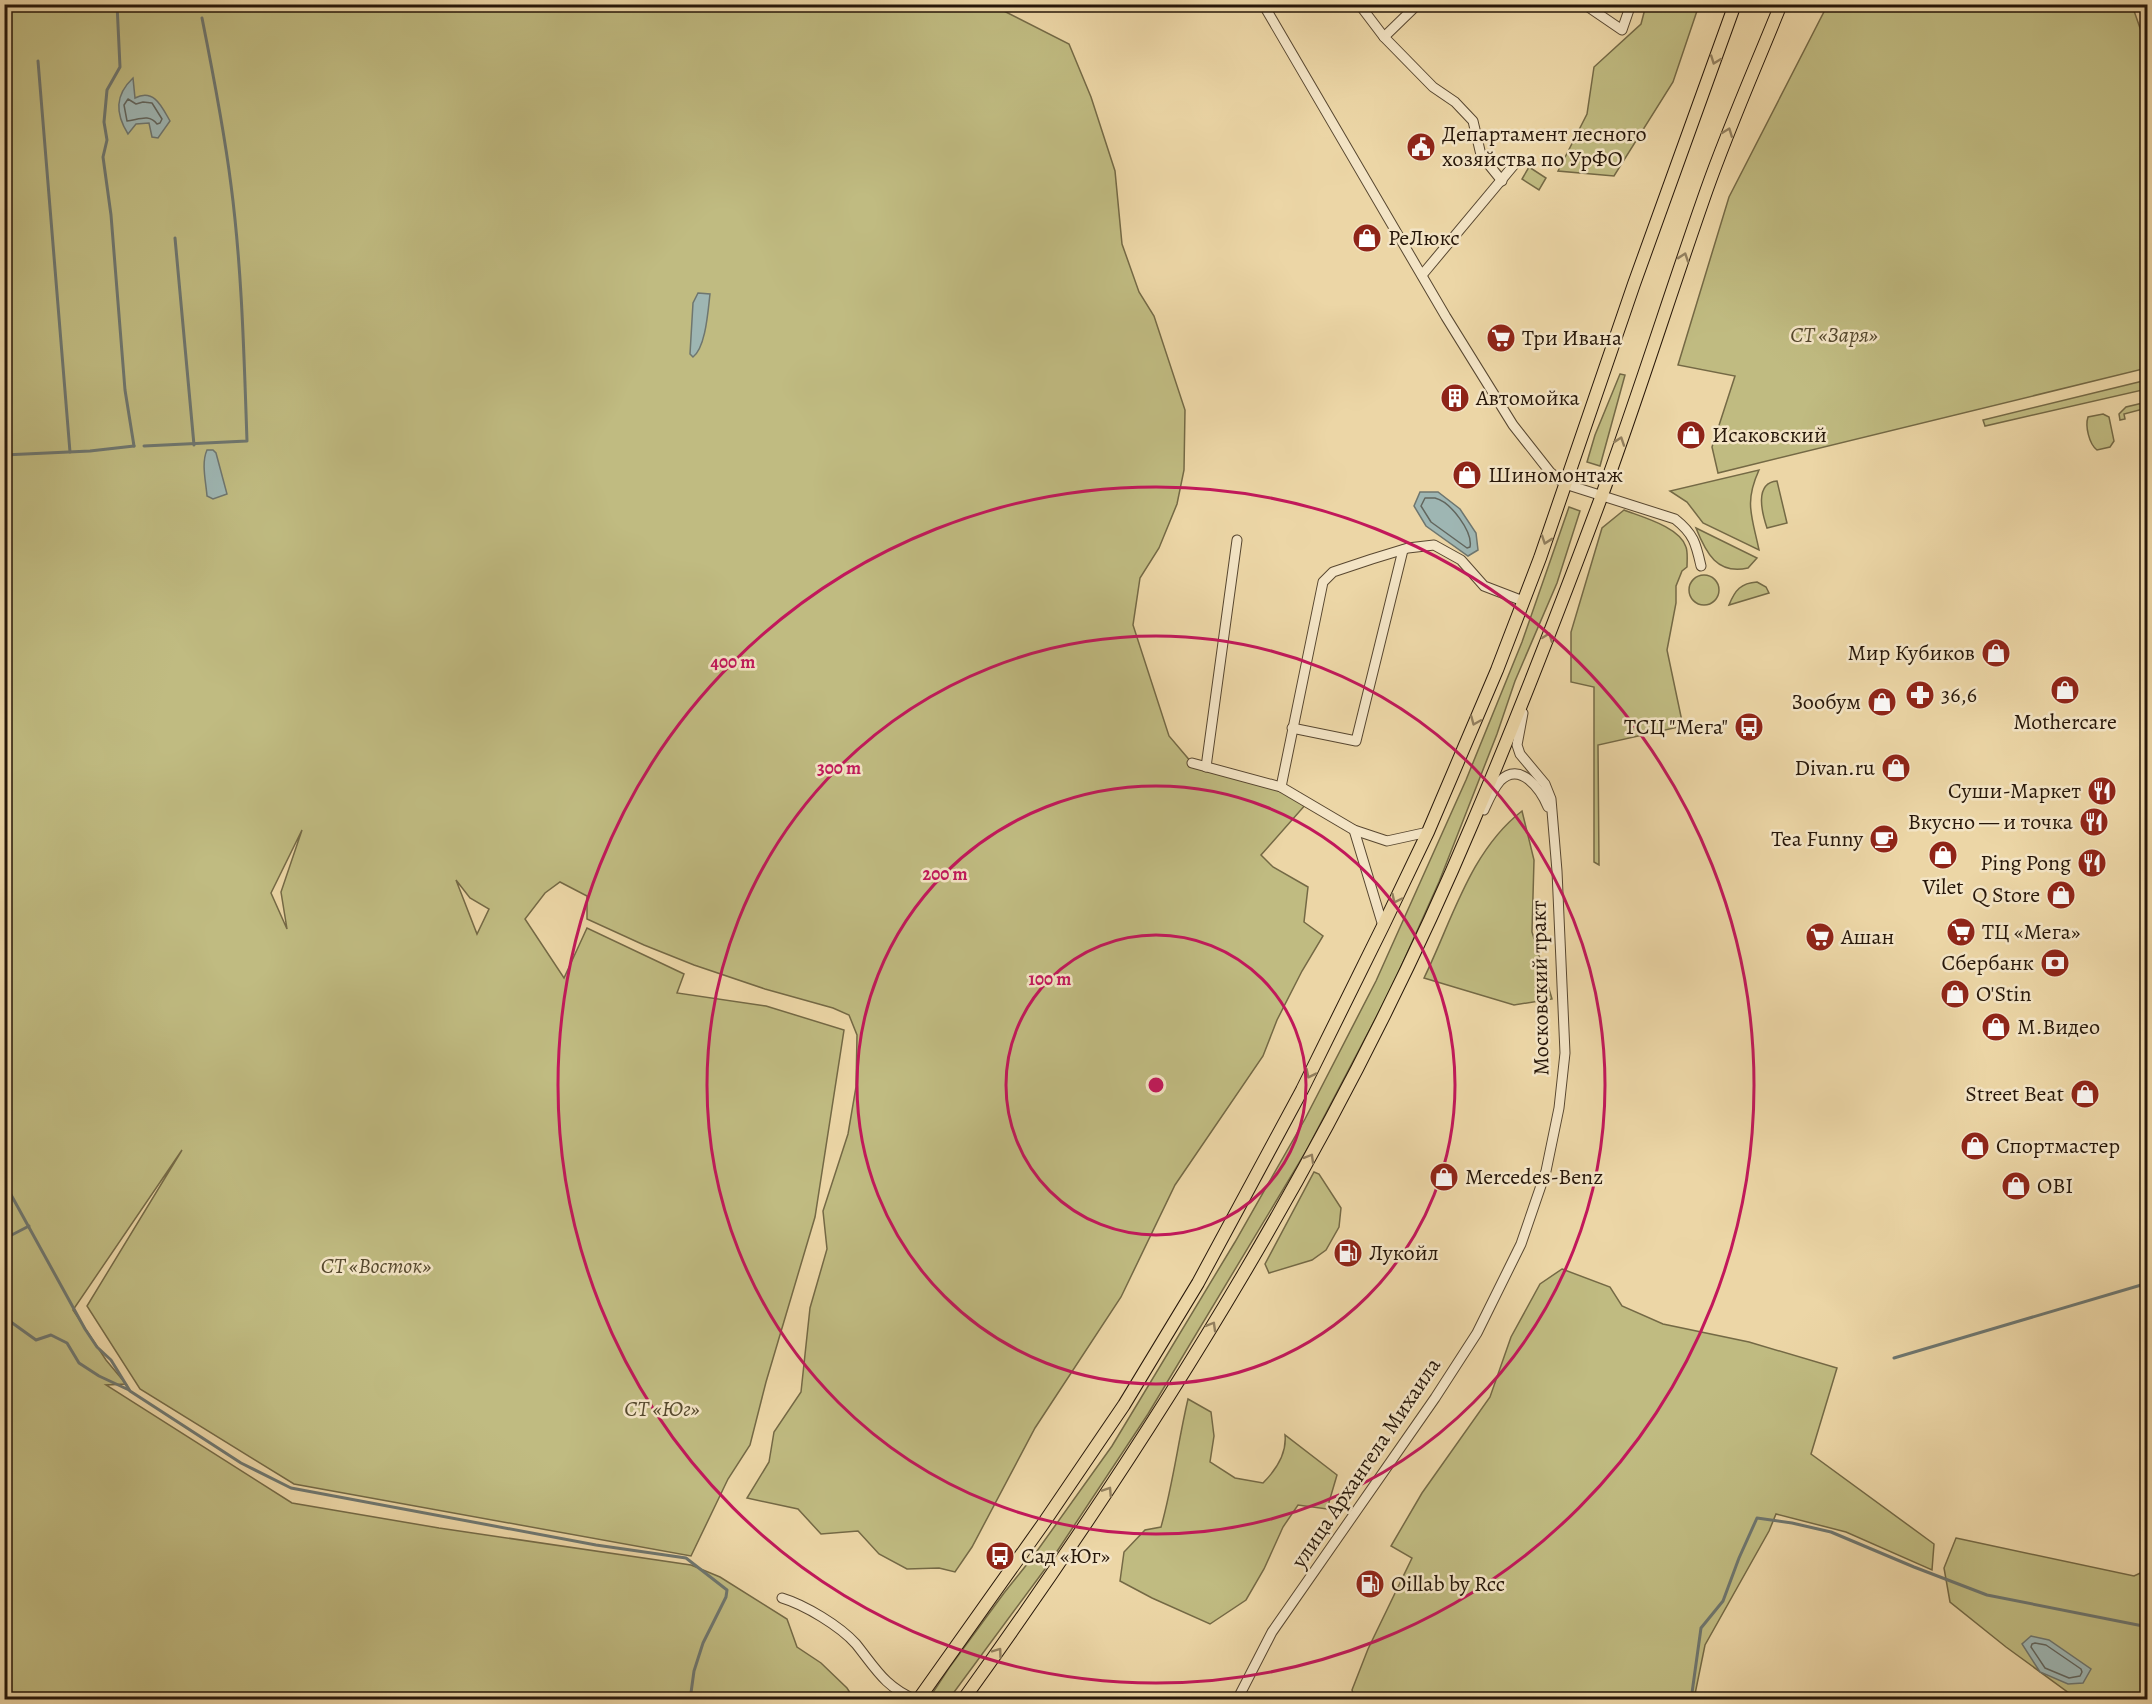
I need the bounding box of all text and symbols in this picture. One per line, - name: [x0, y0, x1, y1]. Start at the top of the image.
- one-way arrow: [1710, 54, 1723, 64]
- place label: Департамент лесного хозяйства по УрФО: [1442, 119, 1647, 174]
- one-way arrow: [1721, 127, 1734, 137]
- public building icon: Департамент лесного хозяйства по УрФО: [1405, 131, 1437, 163]
- shop icon: РеЛюкс: [1351, 222, 1383, 254]
- place label: РеЛюкс: [1388, 223, 1460, 253]
- one-way arrow: [1676, 252, 1689, 263]
- park label: СТ «Заря»: [1790, 320, 1878, 350]
- supermarket icon: Три Ивана: [1485, 322, 1517, 354]
- place label: Три Ивана: [1522, 323, 1623, 353]
- building icon: Автомойка: [1439, 382, 1471, 414]
- place label: Автомойка: [1475, 383, 1581, 413]
- shop icon: Исаковский: [1675, 419, 1707, 451]
- place label: Исаковский: [1712, 420, 1827, 450]
- one-way arrow: [1613, 437, 1626, 447]
- shop icon: Шиномонтаж: [1451, 459, 1483, 491]
- place label: Шиномонтаж: [1488, 460, 1624, 490]
- one-way arrow: [1541, 534, 1554, 545]
- one-way arrow: [1541, 632, 1553, 643]
- shop icon: Мир Кубиков: [1980, 637, 2012, 669]
- place label: Мир Кубиков: [1847, 638, 1975, 668]
- text: 400 m: [711, 650, 755, 674]
- shop icon: Mothercare: [2049, 674, 2081, 706]
- pharmacy icon: 36,6: [1904, 679, 1936, 711]
- place label: 36,6: [1941, 680, 1977, 710]
- shop icon: Зообум: [1866, 686, 1898, 718]
- place label: Зообум: [1791, 687, 1861, 717]
- place label: Mothercare: [2013, 707, 2117, 737]
- bus stop icon: ТСЦ "Мега": [1733, 711, 1765, 743]
- place label: ТСЦ "Мега": [1624, 712, 1728, 742]
- one-way arrow: [1470, 715, 1482, 726]
- shop icon: Divan.ru: [1880, 752, 1912, 784]
- place label: Divan.ru: [1795, 753, 1875, 783]
- text: 300 m: [817, 756, 861, 780]
- restaurant icon: Суши-Маркет: [2086, 775, 2118, 807]
- place label: Суши-Маркет: [1948, 776, 2081, 806]
- restaurant icon: Вкусно — и точка: [2078, 806, 2110, 838]
- place label: Вкусно — и точка: [1908, 807, 2074, 837]
- cafe icon: Tea Funny: [1868, 823, 1900, 855]
- place label: Tea Funny: [1771, 824, 1863, 854]
- shop icon: Vilet: [1927, 839, 1959, 871]
- restaurant icon: Ping Pong: [2076, 847, 2108, 879]
- place label: Ping Pong: [1980, 848, 2071, 878]
- text: 200 m: [922, 862, 968, 886]
- place label: Vilet: [1921, 872, 1964, 902]
- shop icon: Q Store: [2045, 879, 2077, 911]
- place label: Q Store: [1972, 880, 2040, 910]
- one-way arrow: [1391, 893, 1403, 904]
- street label: Московский тракт: [1523, 900, 1557, 1076]
- supermarket icon: ТЦ «Мега»: [1945, 916, 1977, 948]
- place label: ТЦ «Мега»: [1982, 917, 2080, 947]
- supermarket icon: Ашан: [1804, 921, 1836, 953]
- place label: Ашан: [1840, 922, 1894, 952]
- bank icon: Сбербанк: [2039, 947, 2071, 979]
- place label: Сбербанк: [1941, 948, 2034, 978]
- text: 100 m: [1029, 967, 1071, 991]
- shop icon: O'Stin: [1939, 978, 1971, 1010]
- place label: O'Stin: [1976, 979, 2032, 1009]
- shop icon: М.Видео: [1980, 1011, 2012, 1043]
- place label: М.Видео: [2017, 1012, 2100, 1042]
- one-way arrow: [1306, 1068, 1317, 1079]
- centre of rings: [1146, 1075, 1166, 1095]
- shop icon: Street Beat: [2069, 1078, 2101, 1110]
- place label: Street Beat: [1965, 1079, 2064, 1109]
- shop icon: Спортмастер: [1959, 1130, 1991, 1162]
- place label: Спортмастер: [1996, 1131, 2120, 1161]
- one-way arrow: [1303, 1154, 1315, 1164]
- shop icon: Mercedes-Benz: [1428, 1161, 1460, 1193]
- place label: Mercedes-Benz: [1465, 1162, 1603, 1192]
- shop icon: OBI: [2000, 1170, 2032, 1202]
- place label: OBI: [2037, 1171, 2073, 1201]
- fuel station icon: Лукойл: [1332, 1237, 1364, 1269]
- place label: Лукойл: [1369, 1238, 1439, 1268]
- park label: СТ «Восток»: [321, 1251, 431, 1281]
- one-way arrow: [1205, 1322, 1216, 1333]
- street label: улица Архангела Михаила: [1284, 1351, 1448, 1575]
- park label: СТ «Юг»: [624, 1394, 700, 1424]
- one-way arrow: [1100, 1487, 1112, 1497]
- bus stop icon: Сад «Юг»: [984, 1540, 1016, 1572]
- place label: Сад «Юг»: [1021, 1541, 1110, 1571]
- fuel station icon: Oillab by Rcc: [1354, 1568, 1386, 1600]
- place label: Oillab by Rcc: [1391, 1569, 1505, 1599]
- one-way arrow: [990, 1648, 1001, 1659]

